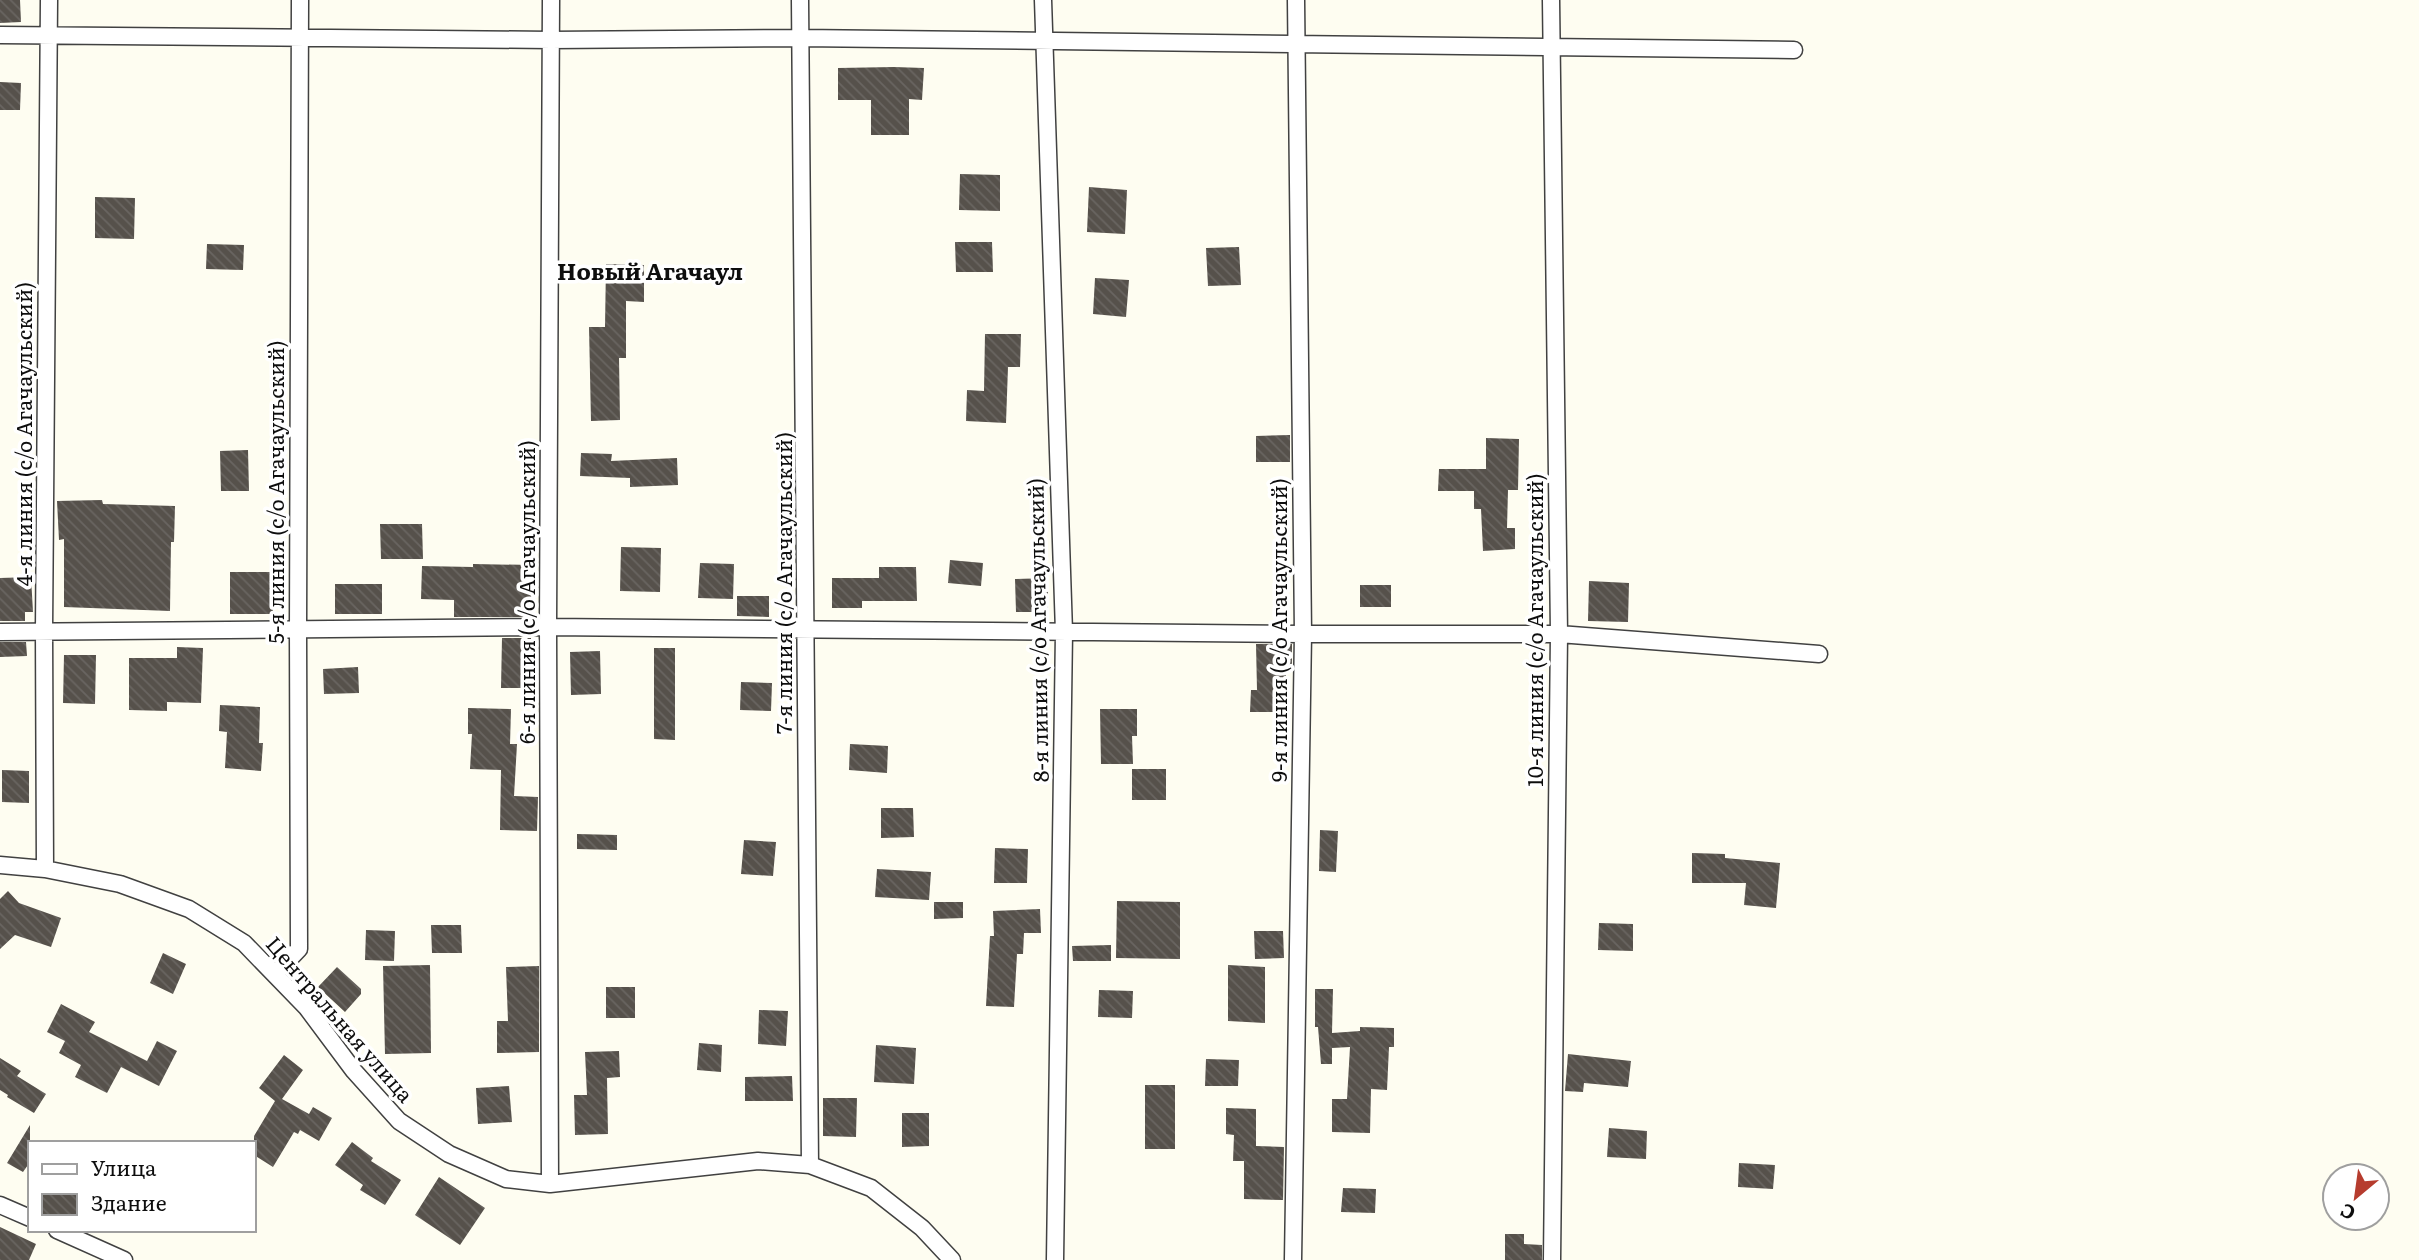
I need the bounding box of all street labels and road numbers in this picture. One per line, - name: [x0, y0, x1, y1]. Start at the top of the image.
- street label: 4-я линия (с/о Агачаульский): [7, 282, 38, 586]
- street label: 5-я линия (с/о Агачаульский): [259, 340, 290, 644]
- street label: 7-я линия (с/о Агачаульский): [767, 432, 798, 734]
- street label: 6-я линия (с/о Агачаульский): [510, 440, 541, 744]
- street label: 10-я линия (с/о Агачаульский): [1518, 473, 1549, 787]
- street label: 8-я линия (с/о Агачаульский): [1018, 478, 1055, 782]
- street label: 9-я линия (с/о Агачаульский): [1262, 478, 1293, 782]
- street label: Центральная улица: [260, 928, 422, 1109]

